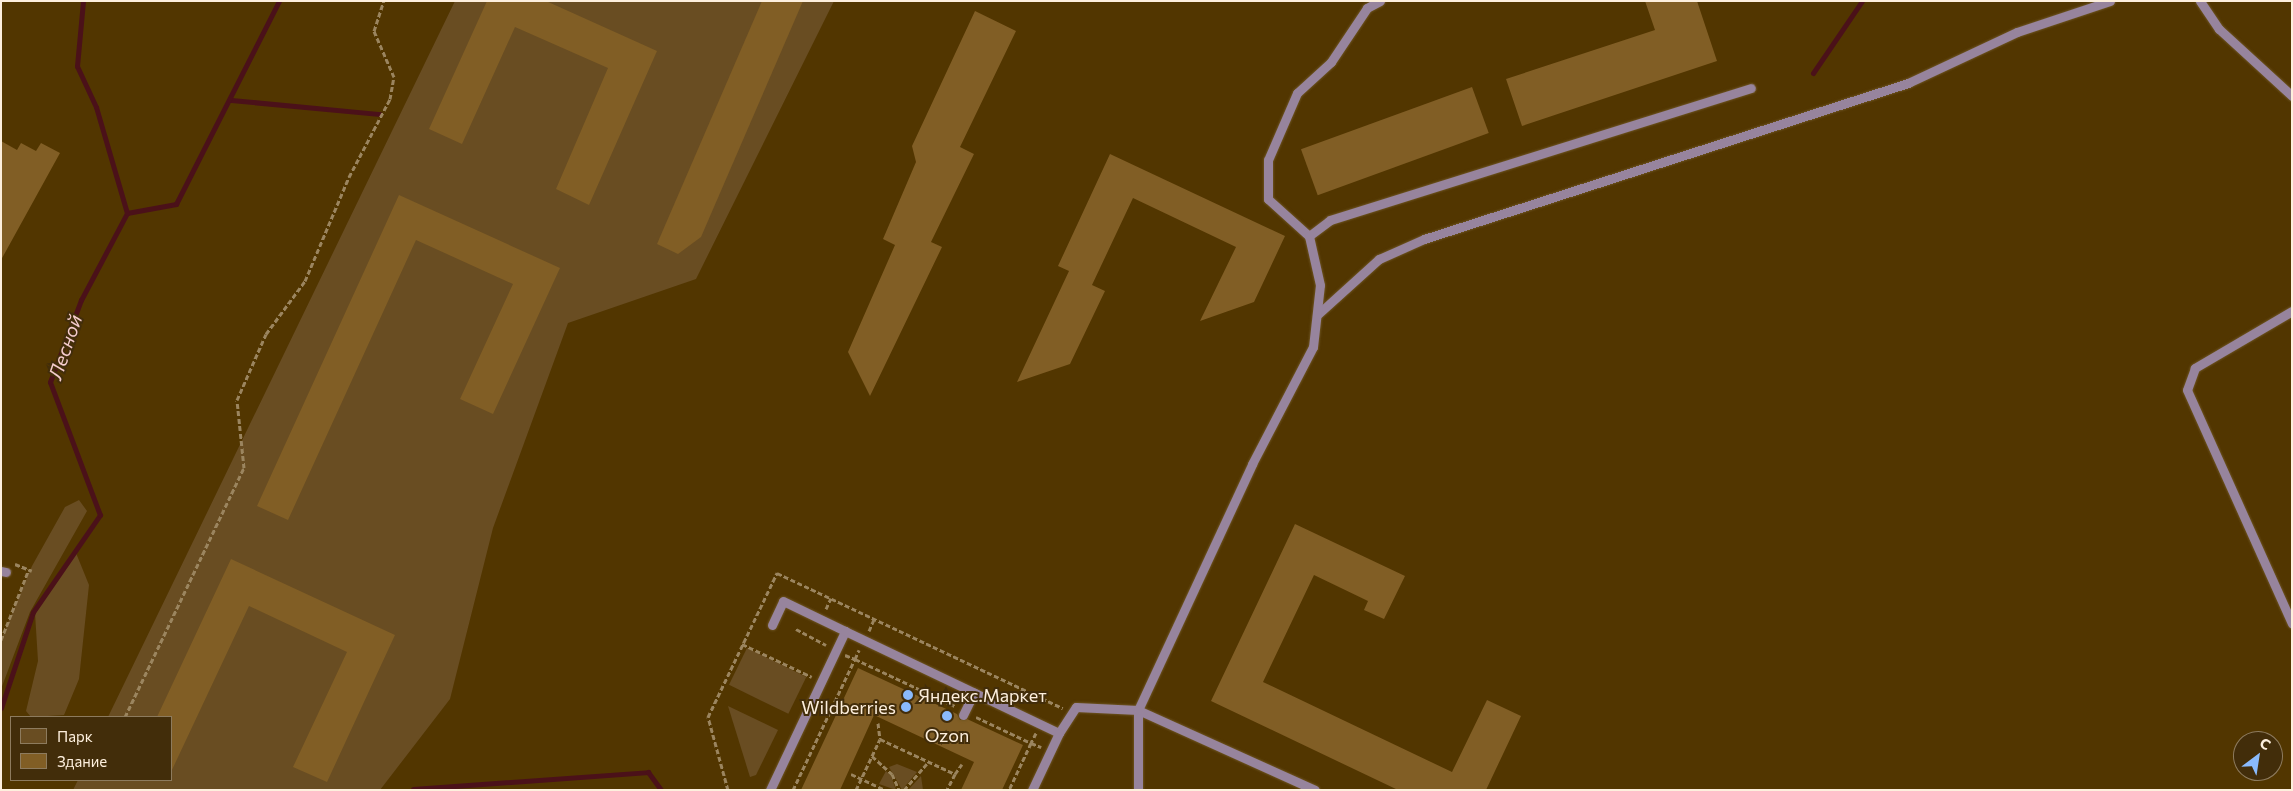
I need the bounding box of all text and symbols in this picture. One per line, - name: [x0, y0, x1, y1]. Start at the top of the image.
- water label: Лесной: [43, 312, 87, 382]
- place label: Яндекс.Маркет: [918, 684, 1047, 706]
- marker: Яндекс.Маркет: [902, 689, 914, 701]
- place label: Wildberries: [801, 696, 896, 718]
- marker: Wildberries: [900, 701, 912, 713]
- marker: Ozon: [941, 710, 953, 722]
- legend: [10, 716, 172, 781]
- place label: Ozon: [925, 724, 969, 746]
- text: Парк: [57, 727, 93, 745]
- north arrow: [2233, 731, 2283, 781]
- text: С: [2257, 734, 2274, 753]
- text: Здание: [57, 752, 107, 770]

